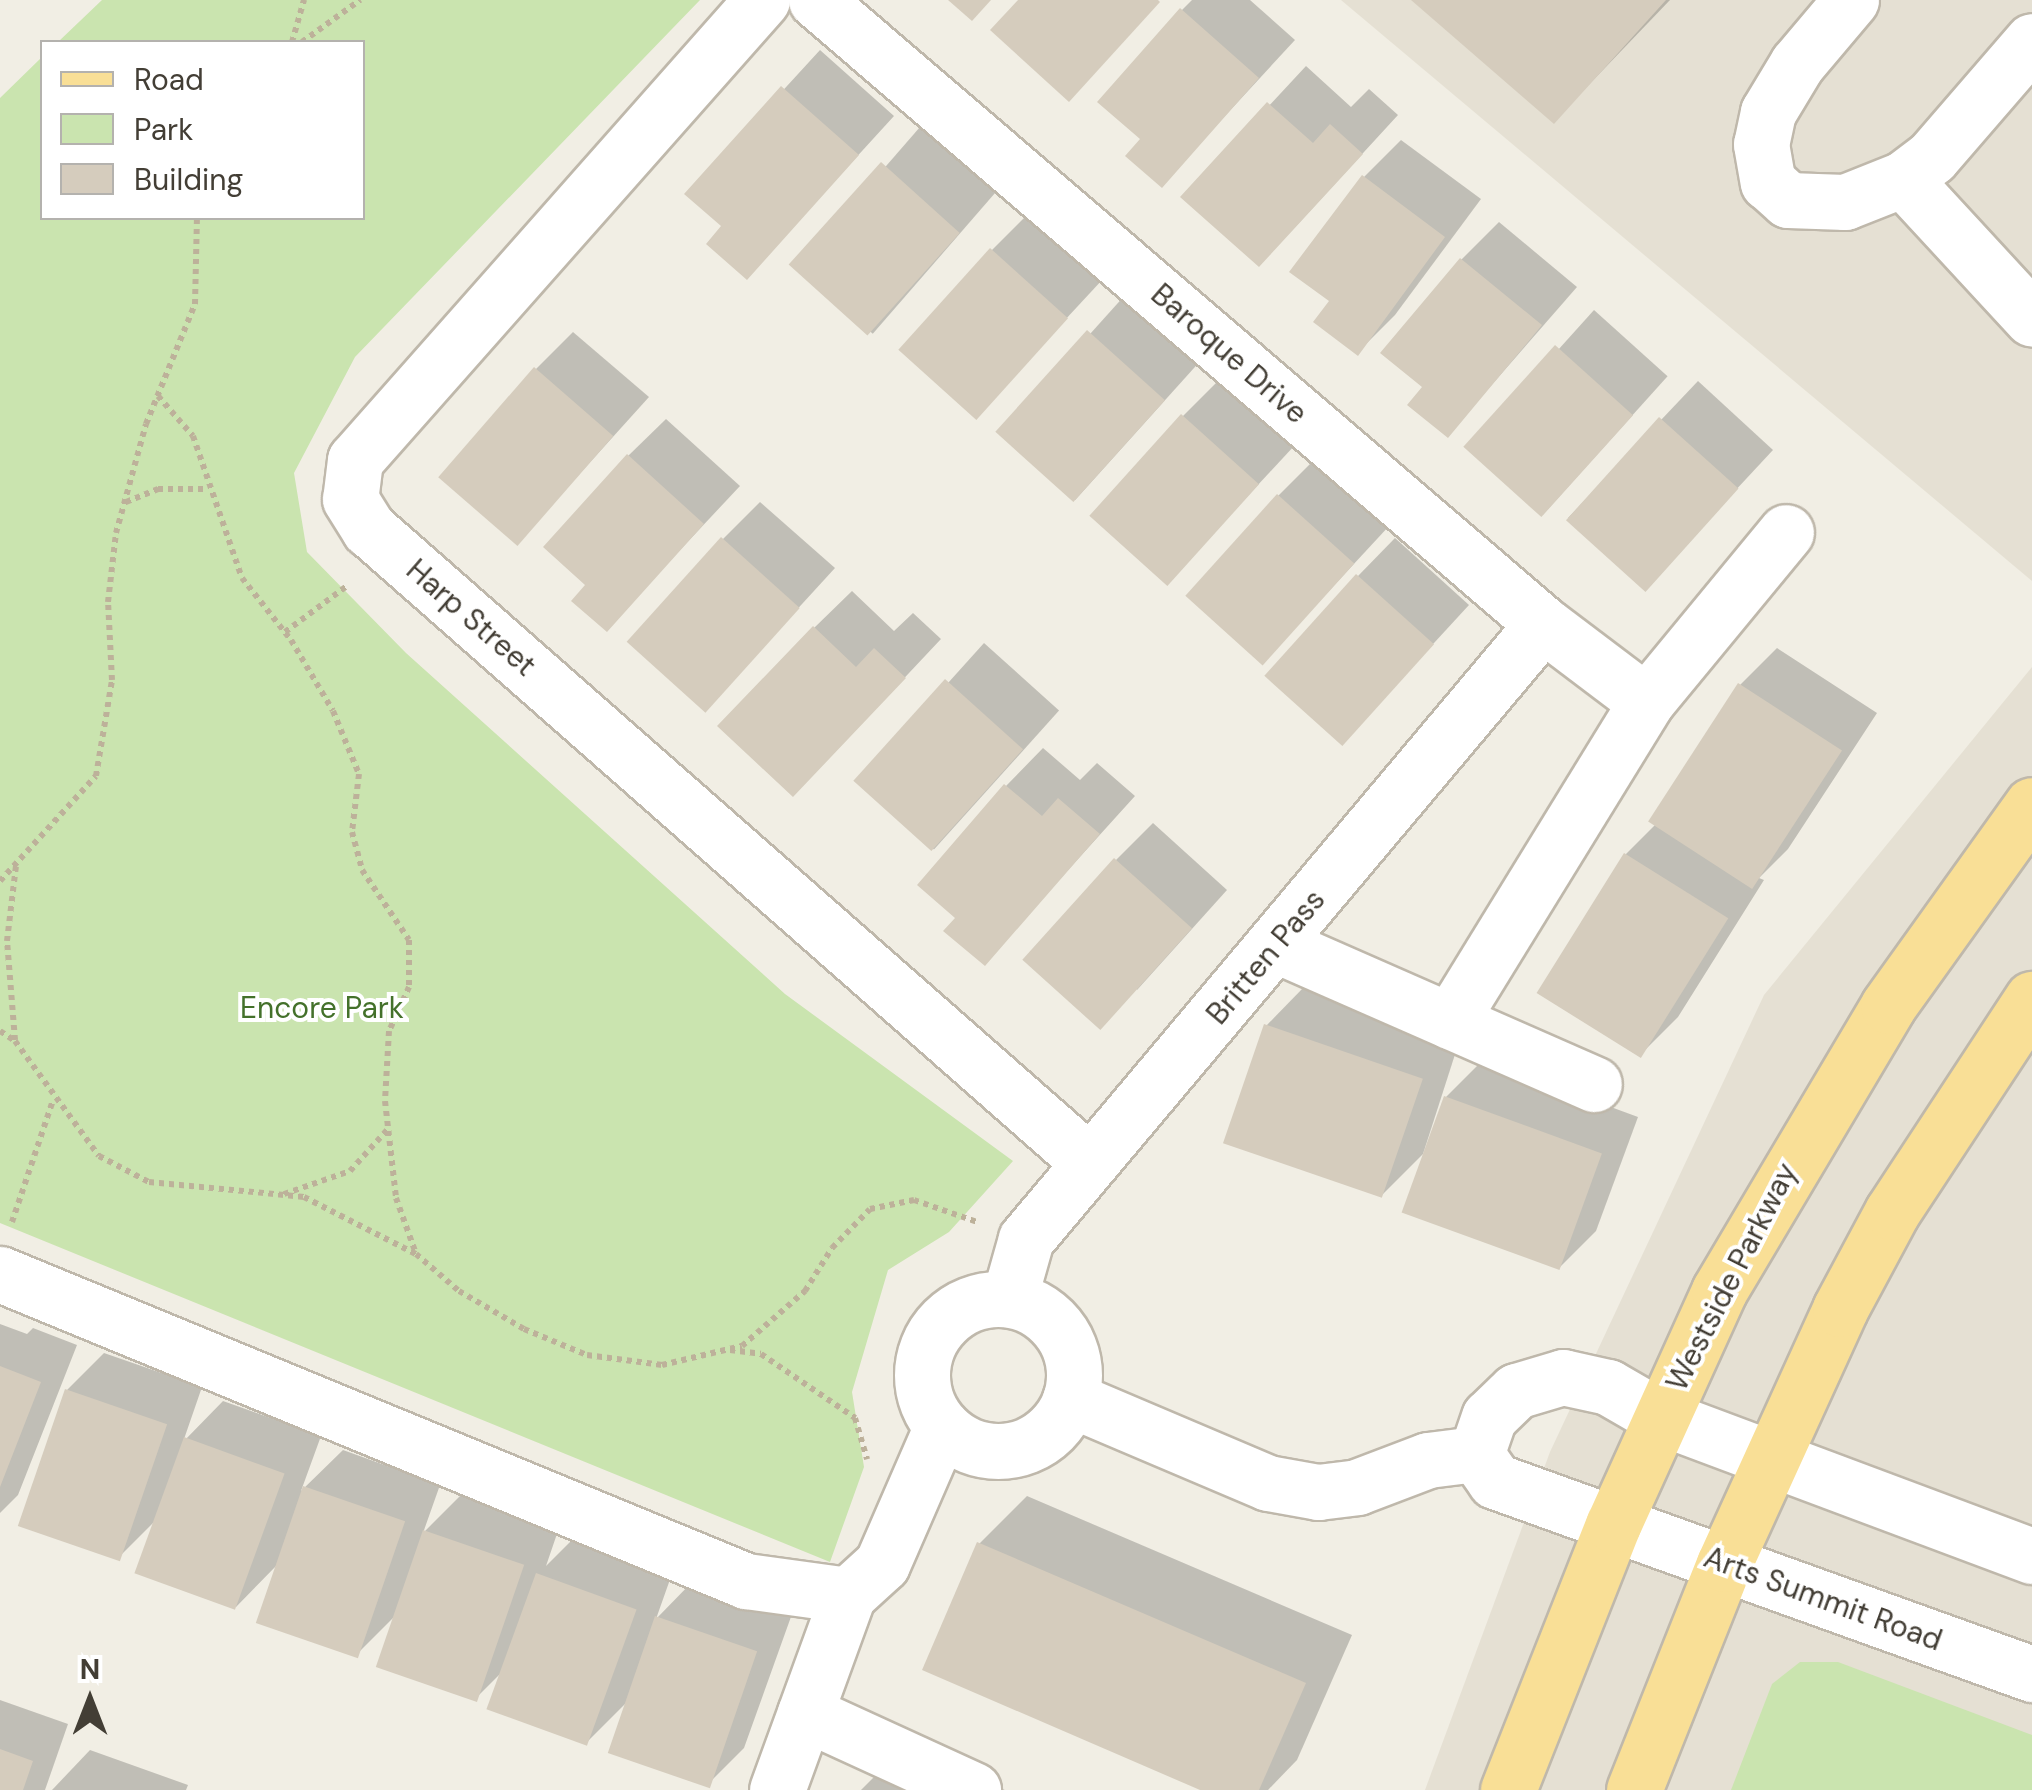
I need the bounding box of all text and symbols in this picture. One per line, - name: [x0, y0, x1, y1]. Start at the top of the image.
- legend: [40, 40, 365, 220]
- text: Road: [134, 60, 204, 99]
- text: Park: [134, 110, 193, 149]
- text: Building: [134, 160, 243, 199]
- street label: Baroque Drive: [1144, 277, 1314, 431]
- street label: Harp Street: [399, 552, 543, 684]
- street label: Britten Pass: [1199, 882, 1333, 1032]
- park label: Encore Park: [240, 990, 404, 1026]
- street label: Westside Parkway: [1659, 1157, 1805, 1397]
- street label: Arts Summit Road: [1699, 1539, 1947, 1659]
- north arrow: [40, 1650, 140, 1750]
- text: N: [80, 1651, 100, 1688]

